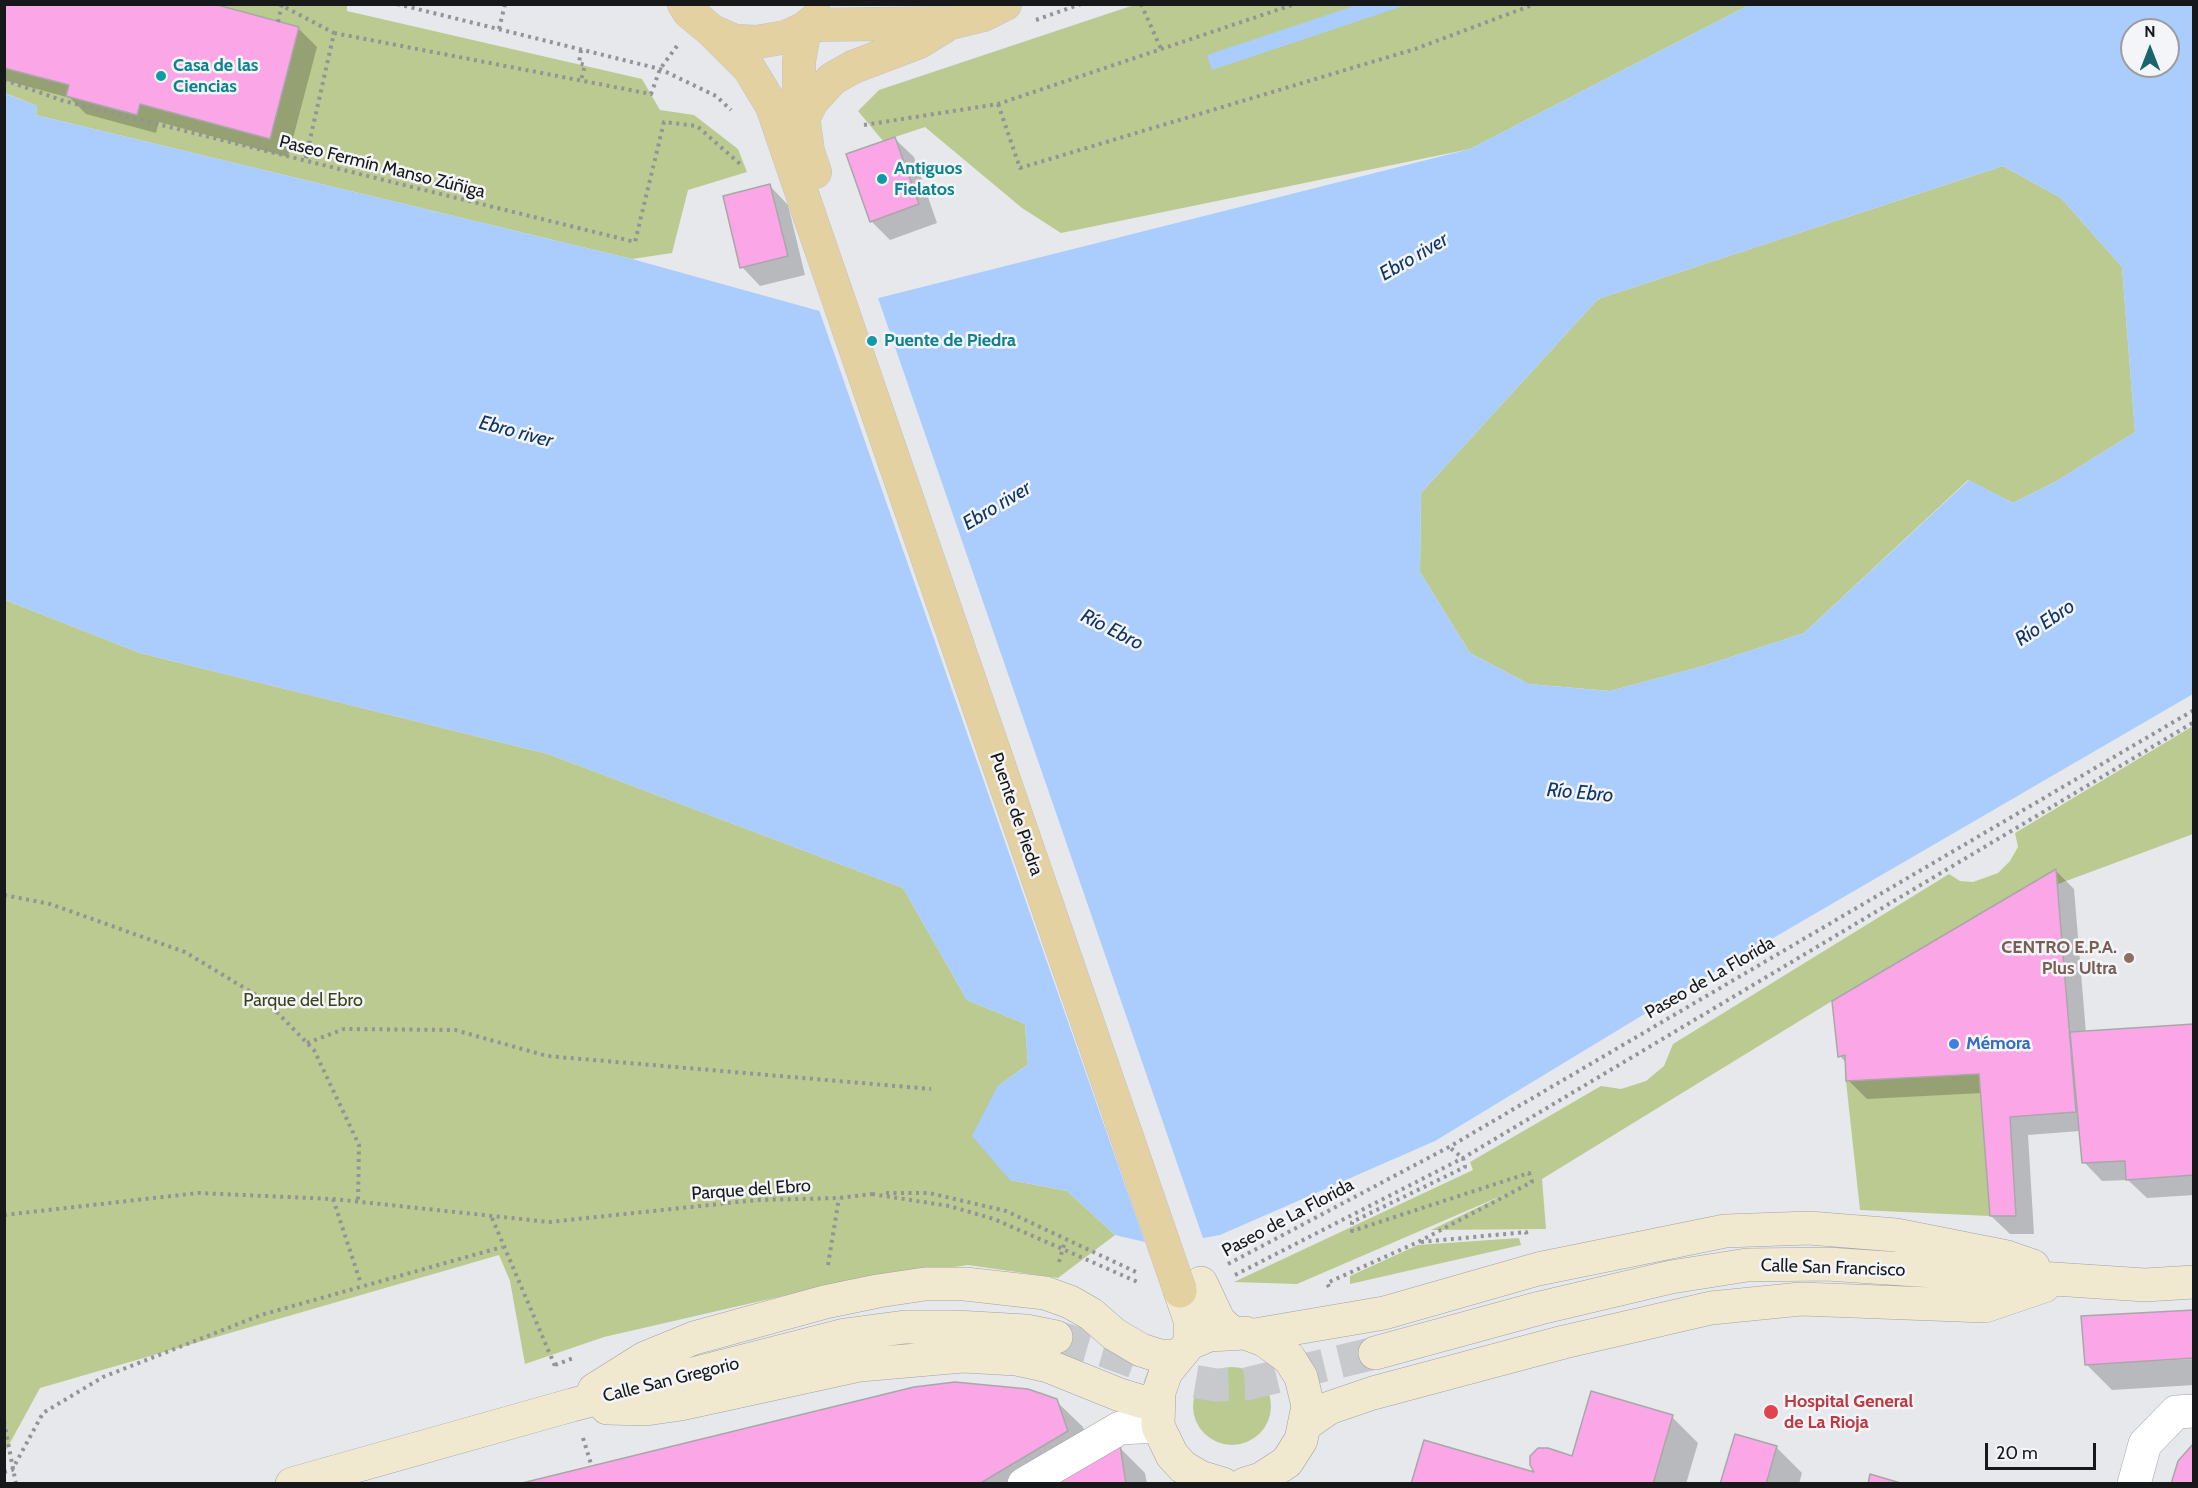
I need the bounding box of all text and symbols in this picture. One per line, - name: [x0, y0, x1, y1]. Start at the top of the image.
- north arrow: [2120, 18, 2180, 78]
- text: N: [2144, 22, 2156, 41]
- place label: Casa de las Ciencias: [173, 55, 258, 98]
- marker: Casa de las Ciencias: [154, 69, 168, 83]
- street label: Paseo Fermín Manso Zúñiga: [277, 131, 487, 203]
- place label: Antiguos Fielatos: [894, 158, 962, 201]
- marker: Antiguos Fielatos: [875, 172, 889, 186]
- water label: Ebro river: [1375, 228, 1453, 286]
- place label: Puente de Piedra: [884, 330, 1016, 352]
- marker: Puente de Piedra: [865, 334, 879, 348]
- water label: Ebro river: [476, 411, 556, 453]
- water label: Ebro river: [958, 476, 1036, 536]
- water label: Río Ebro: [2011, 594, 2079, 652]
- water label: Río Ebro: [1077, 604, 1147, 656]
- street label: Puente de Piedra: [985, 750, 1047, 878]
- water label: Río Ebro: [1546, 778, 1614, 808]
- street label: Paseo de La Florida: [1641, 932, 1779, 1024]
- place label: CENTRO E.P.A. Plus Ultra: [2001, 937, 2117, 980]
- marker: CENTRO E.P.A. Plus Ultra: [2122, 951, 2136, 965]
- park label: Parque del Ebro: [243, 990, 363, 1012]
- place label: Mémora: [1966, 1033, 2031, 1055]
- marker: Mémora: [1947, 1037, 1961, 1051]
- street label: Paseo de La Florida: [1219, 1174, 1357, 1262]
- street label: Parque del Ebro: [691, 1175, 811, 1205]
- street label: Calle San Francisco: [1760, 1255, 1906, 1281]
- street label: Calle San Gregorio: [601, 1353, 741, 1407]
- place label: Hospital General de La Rioja: [1784, 1391, 1913, 1434]
- marker: Hospital General de La Rioja: [1762, 1403, 1780, 1421]
- scale bar: [1988, 1431, 2099, 1469]
- text: 20 m: [1996, 1442, 2038, 1464]

